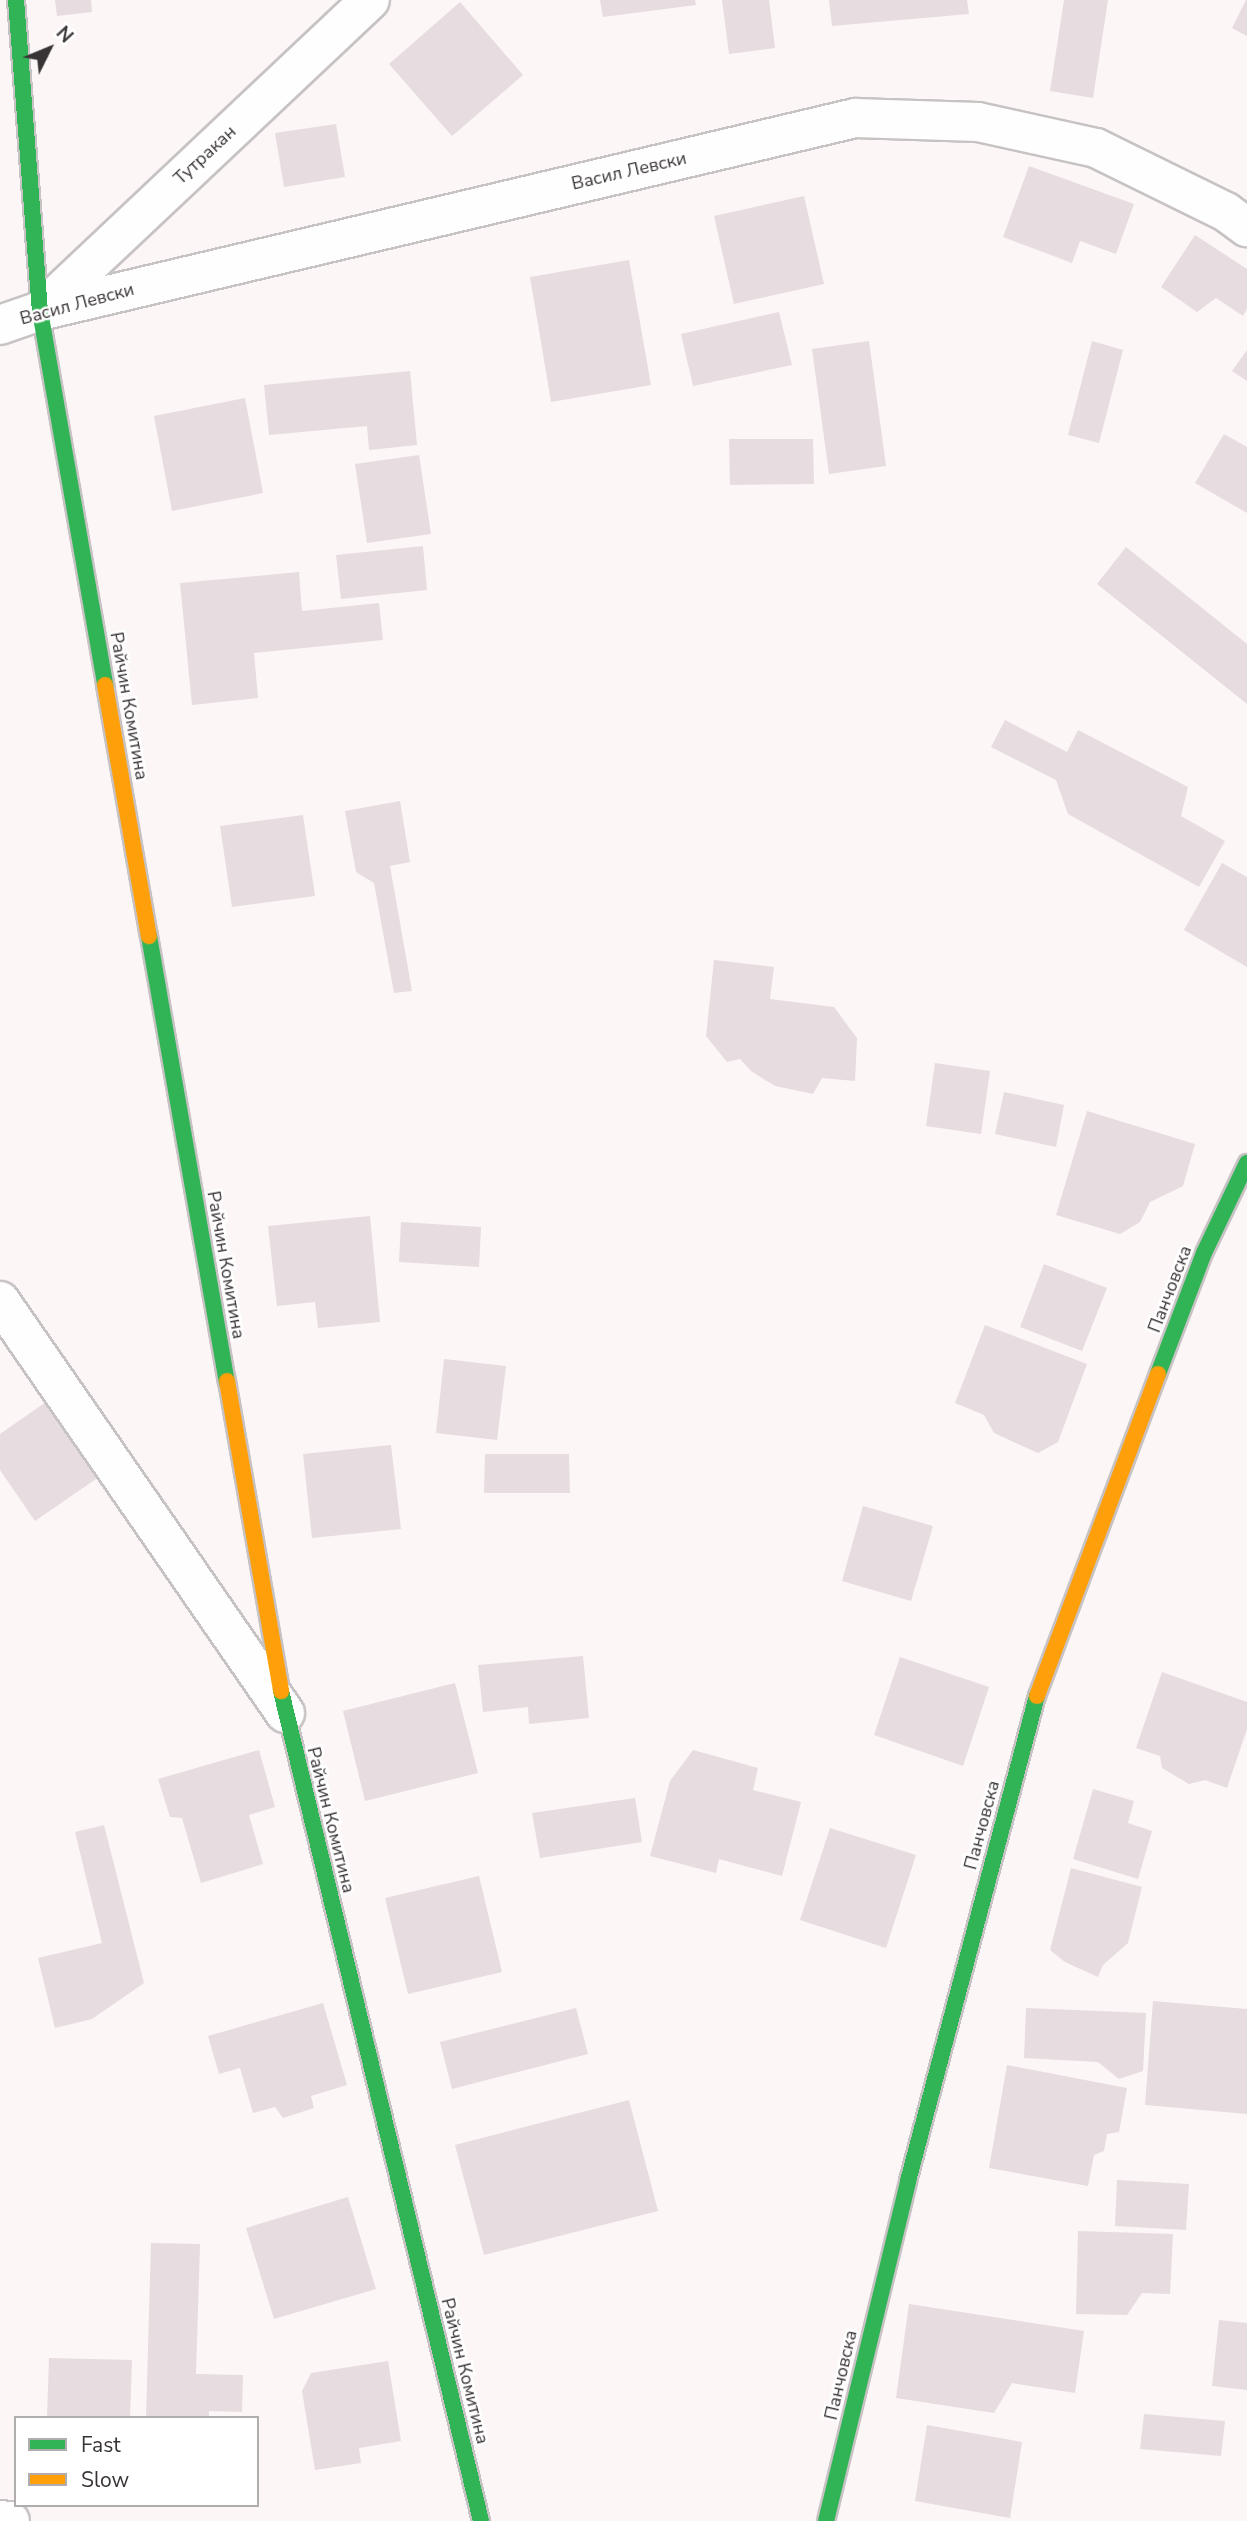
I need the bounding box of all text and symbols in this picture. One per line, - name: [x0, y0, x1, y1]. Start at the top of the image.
- north arrow: [14, 14, 84, 84]
- text: N: [50, 21, 79, 49]
- street label: Тутракан: [169, 121, 241, 189]
- street label: Васил Левски: [569, 147, 689, 195]
- street label: Васил Левски: [18, 278, 136, 330]
- street label: Райчин Комитина: [105, 630, 153, 782]
- street label: Райчин Комитина: [202, 1189, 250, 1341]
- street label: Панчовска: [1144, 1242, 1196, 1336]
- street label: Райчин Комитина: [302, 1745, 360, 1895]
- street label: Панчовска: [960, 1778, 1004, 1872]
- street label: Райчин Комитина: [436, 2296, 494, 2446]
- street label: Панчовска: [820, 2328, 862, 2422]
- legend: [14, 2416, 259, 2507]
- text: Fast: [81, 2431, 121, 2459]
- text: Slow: [81, 2466, 129, 2494]

